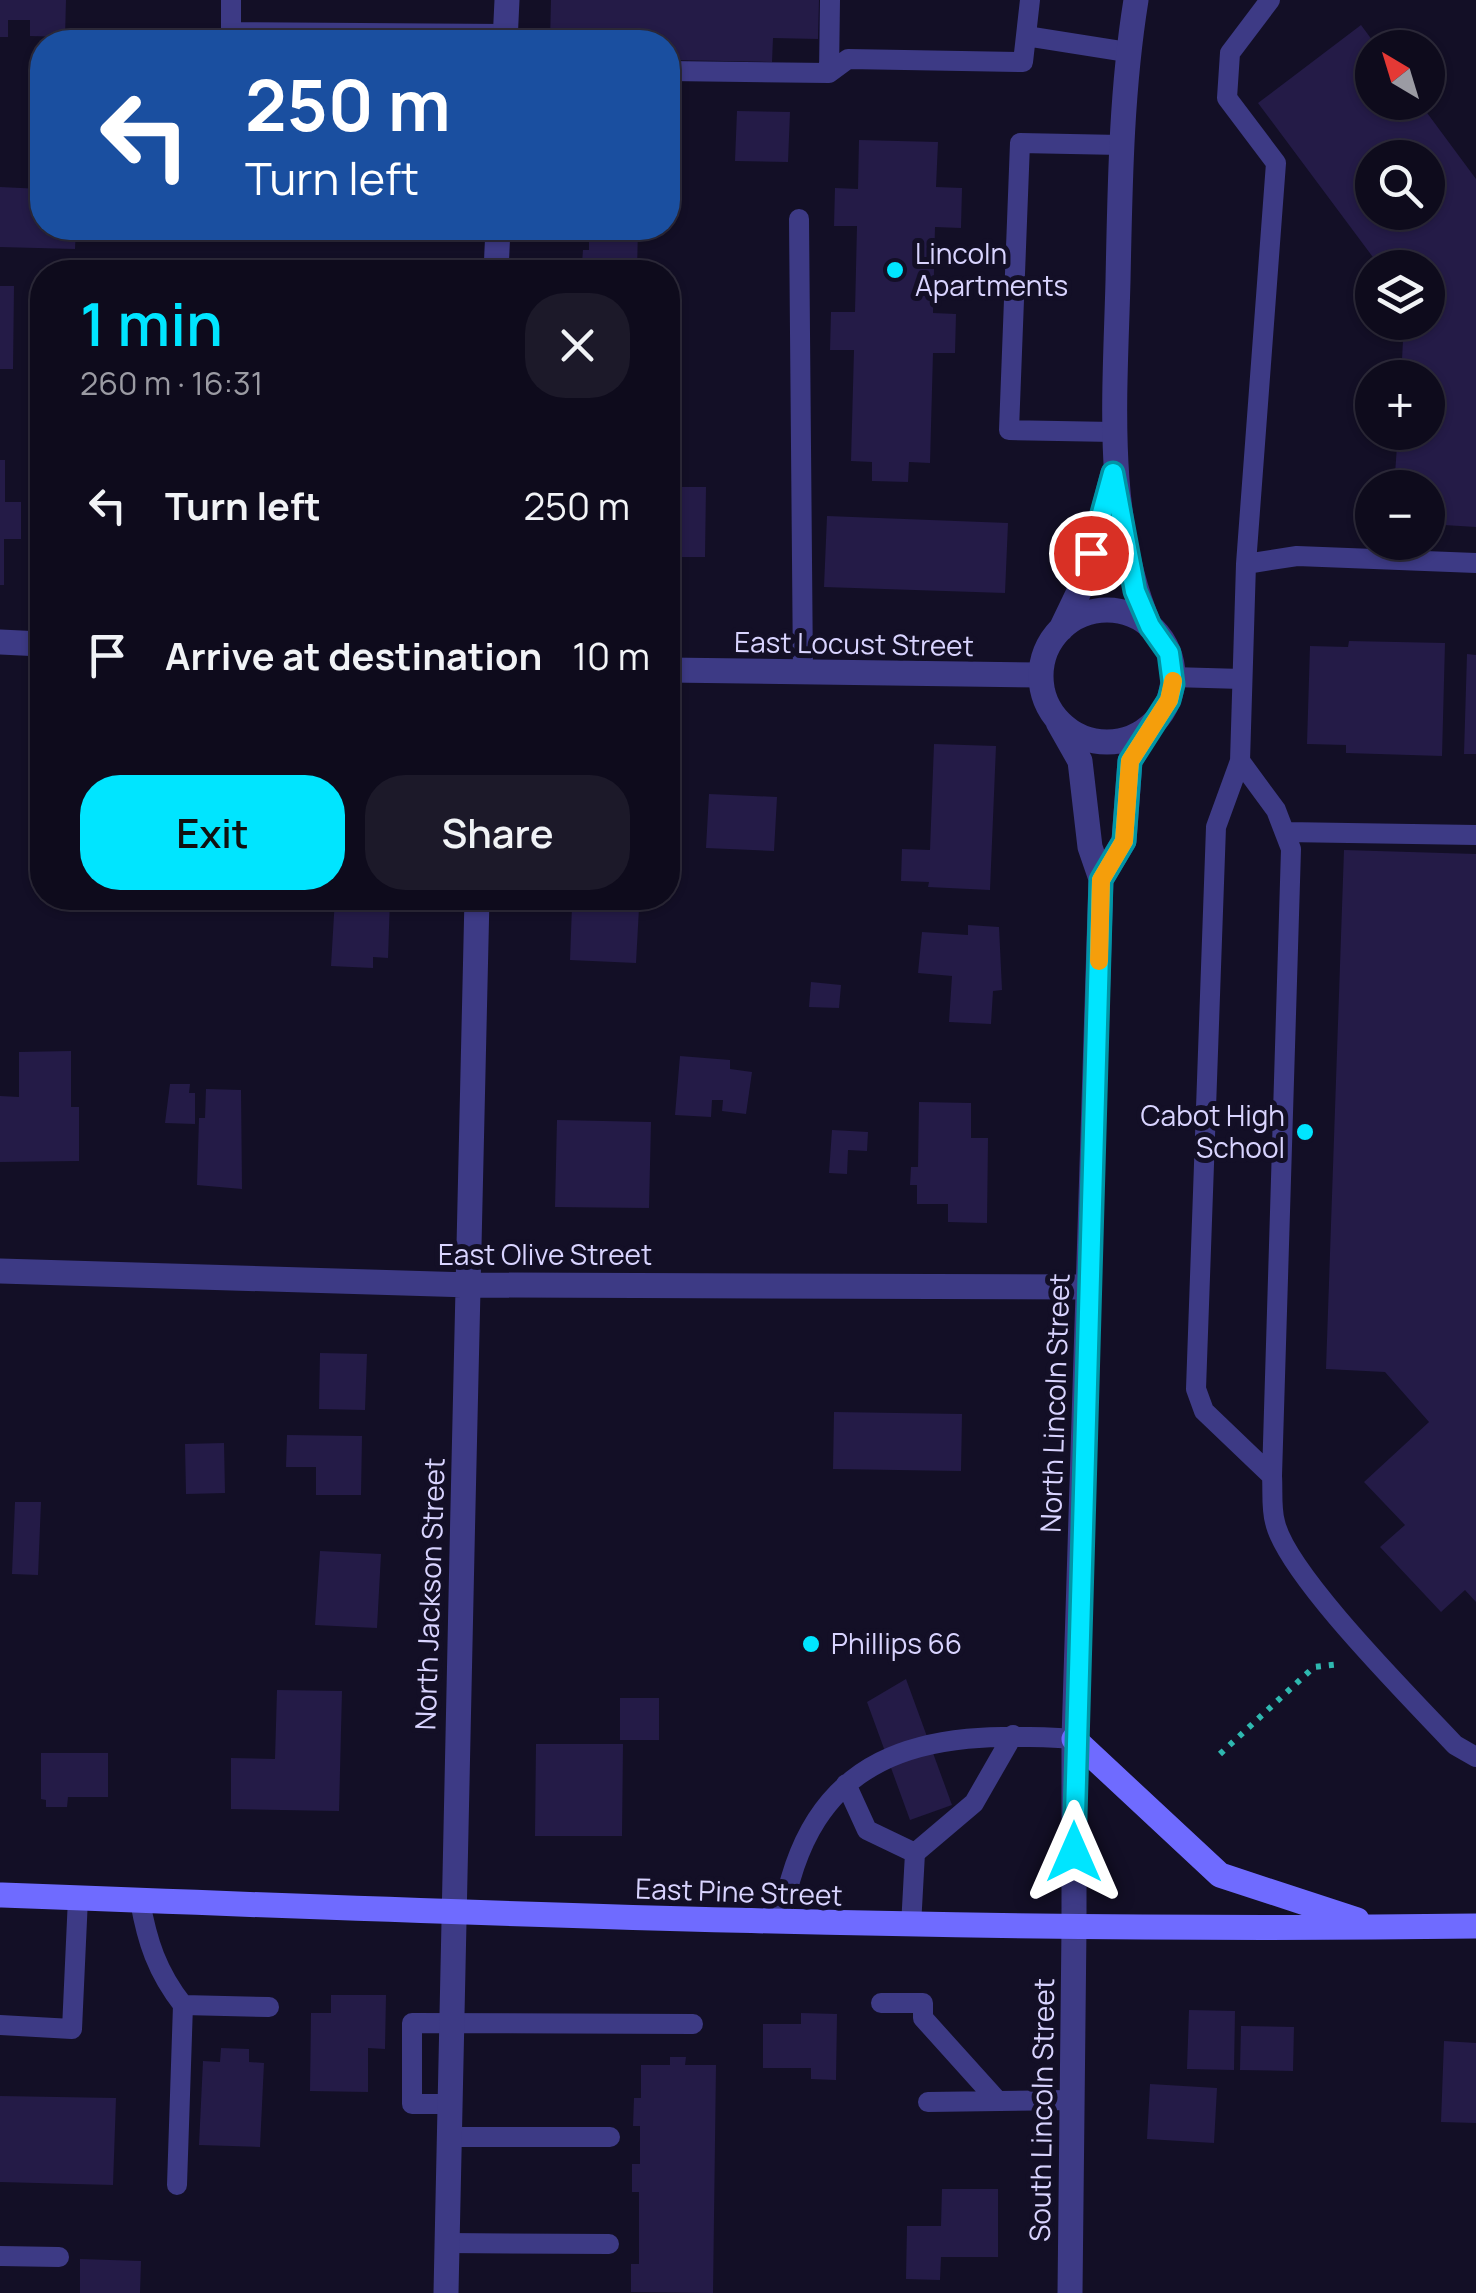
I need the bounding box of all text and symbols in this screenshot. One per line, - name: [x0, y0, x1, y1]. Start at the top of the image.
- north arrow: [1355, 30, 1445, 120]
- map controls: [1355, 30, 1445, 560]
- text: 250 m: [245, 56, 451, 152]
- icon: left: [80, 70, 210, 200]
- button: search: [1355, 140, 1445, 230]
- text: Turn left: [245, 147, 419, 209]
- place label: Lincoln Apartments: [915, 234, 1068, 304]
- button: layers: [1355, 250, 1445, 340]
- marker: Lincoln Apartments: [884, 259, 906, 281]
- text: 1 min: [80, 282, 223, 364]
- button: close: [525, 293, 630, 398]
- button: +: [1355, 360, 1445, 450]
- text: 260 m · 16:31: [80, 361, 263, 405]
- button: −: [1355, 470, 1445, 560]
- icon: left: [80, 478, 135, 533]
- text: Turn left: [165, 479, 321, 531]
- text: 250 m: [523, 479, 630, 531]
- pin: [1049, 511, 1134, 596]
- icon: arrive: [1064, 526, 1119, 581]
- street label: East Locust Street: [734, 622, 974, 664]
- icon: arrive: [80, 628, 135, 683]
- text: Arrive at destination: [165, 629, 542, 681]
- text: 10 m: [572, 629, 650, 681]
- button: Exit: [80, 775, 345, 890]
- button: Share: [365, 775, 630, 890]
- place label: Cabot High School: [1141, 1096, 1285, 1166]
- marker: Cabot High School: [1294, 1121, 1316, 1143]
- street label: East Olive Street: [438, 1235, 652, 1273]
- street label: North Lincoln Street: [1030, 1273, 1078, 1533]
- street label: North Jackson Street: [405, 1457, 453, 1731]
- place label: Phillips 66: [831, 1624, 962, 1662]
- marker: Phillips 66: [800, 1633, 822, 1655]
- position arrow: [1022, 1800, 1126, 1904]
- street label: East Pine Street: [635, 1868, 843, 1914]
- street label: South Lincoln Street: [1020, 1978, 1062, 2242]

